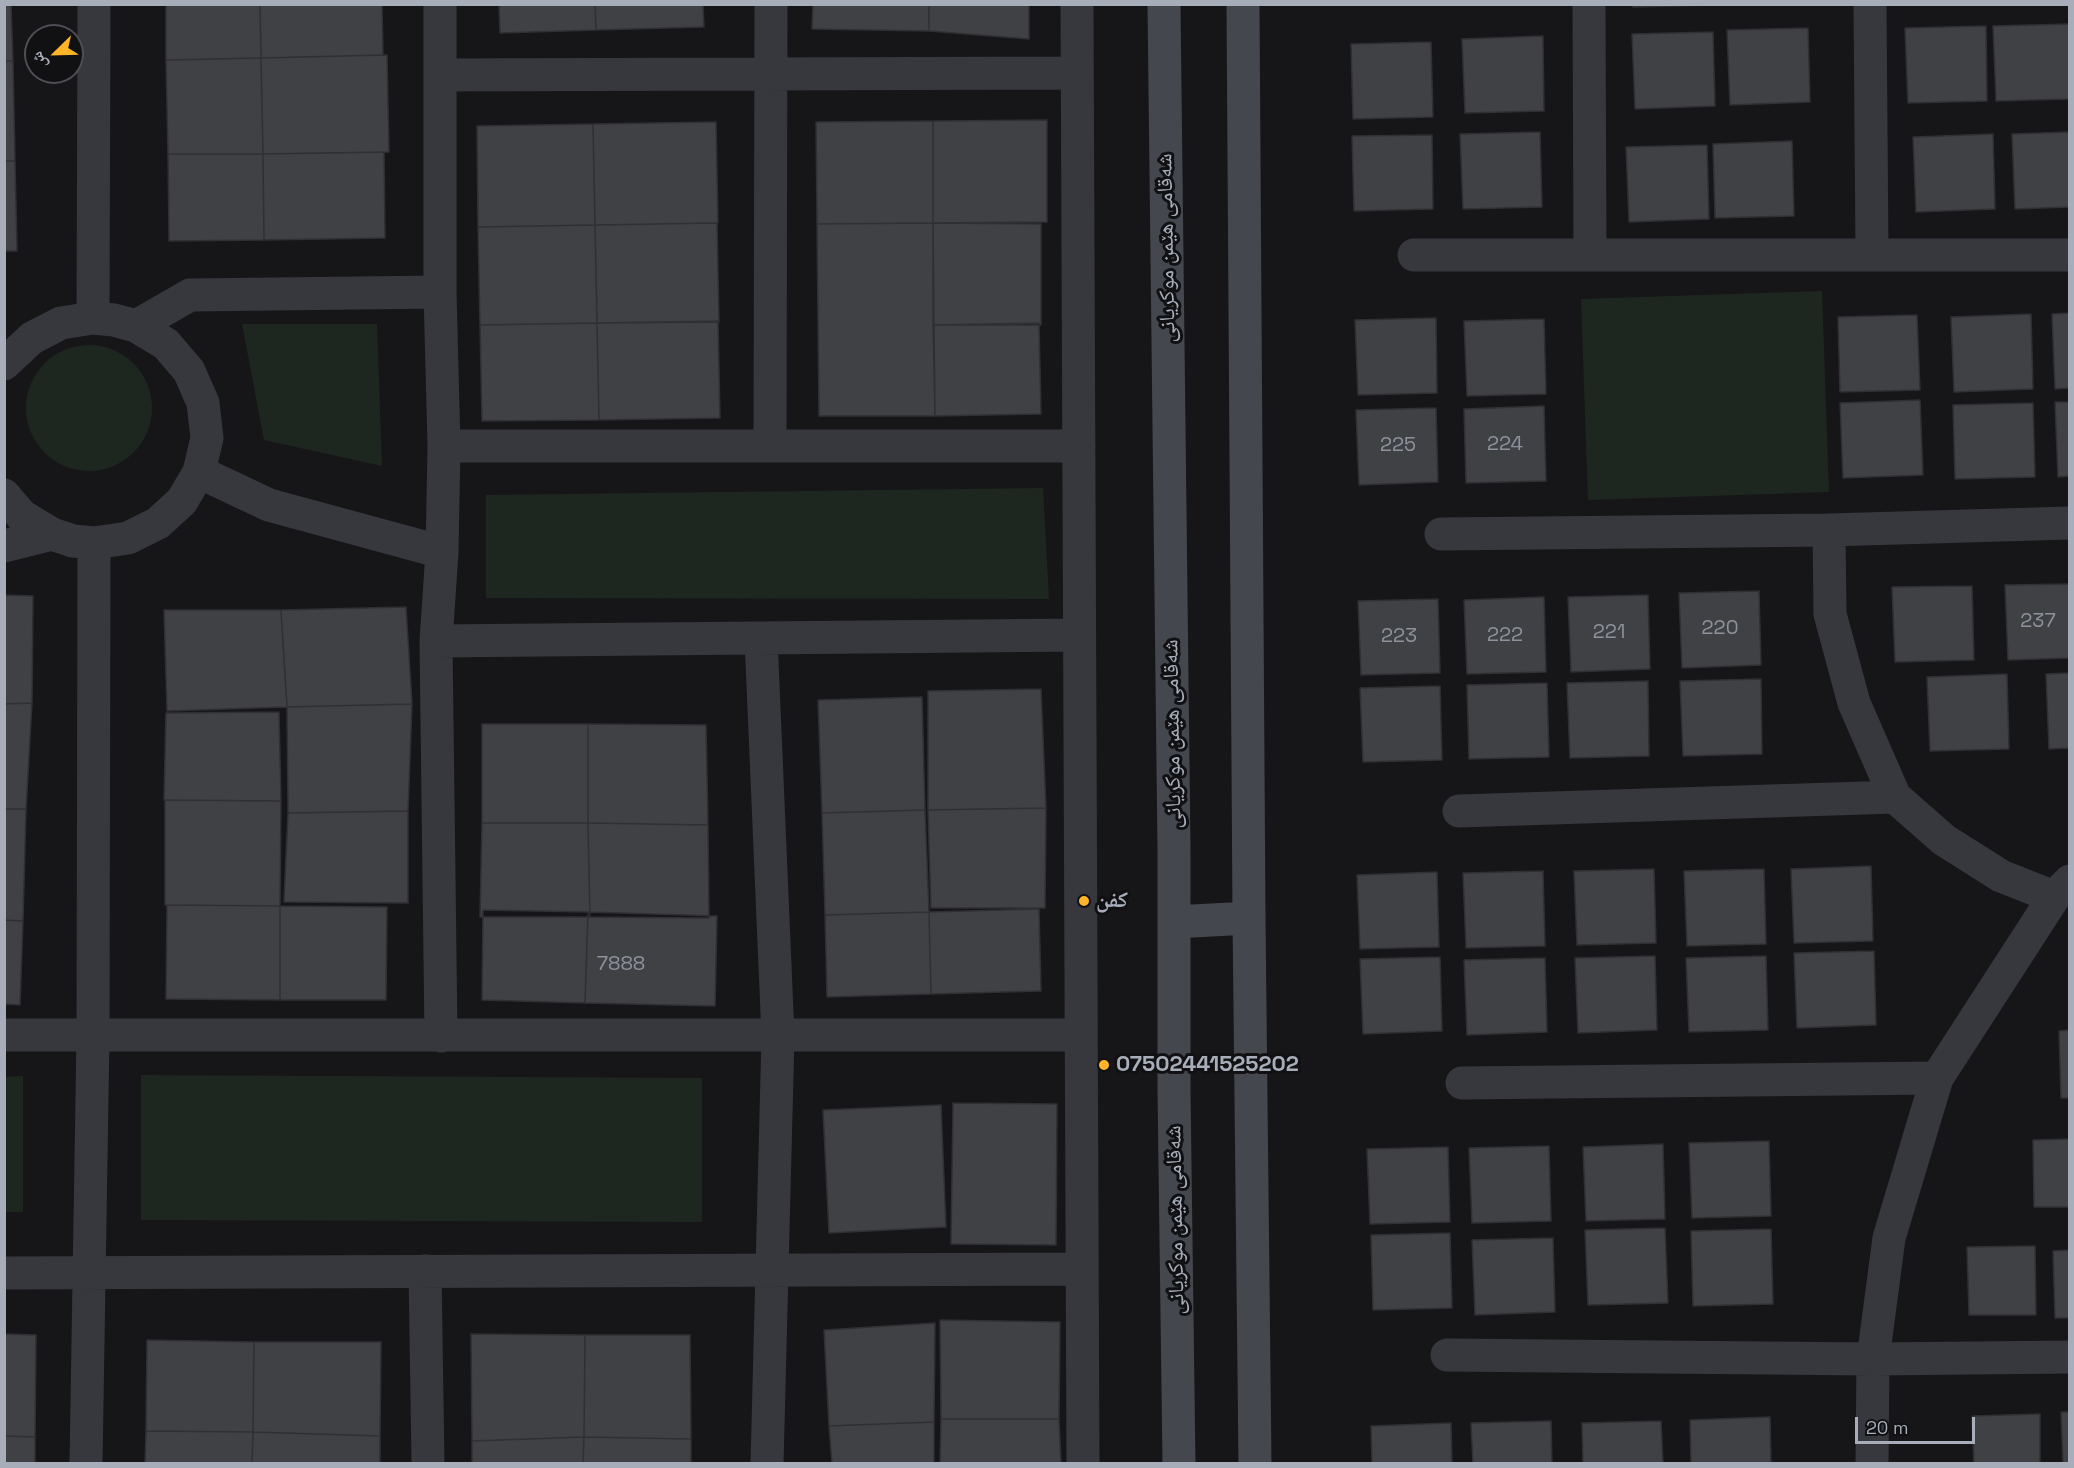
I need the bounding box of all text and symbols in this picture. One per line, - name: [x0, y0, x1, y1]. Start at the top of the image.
- north arrow: [24, 24, 84, 84]
- text: ش: [26, 49, 52, 72]
- street label: شەقامی هێمن موکریانی: [1152, 153, 1182, 343]
- house number: 224: [1487, 433, 1523, 457]
- house number: 225: [1380, 434, 1416, 458]
- house number: 237: [2020, 610, 2056, 634]
- house number: 220: [1702, 617, 1738, 641]
- house number: 221: [1593, 621, 1625, 645]
- house number: 222: [1487, 624, 1523, 648]
- house number: 223: [1381, 625, 1417, 649]
- street label: شەقامی هێمن موکریانی: [1158, 639, 1188, 829]
- place label: كفن: [1096, 888, 1128, 914]
- marker: كفن: [1077, 894, 1091, 908]
- house number: 7888: [597, 953, 645, 977]
- place label: 07502441525202: [1116, 1052, 1299, 1078]
- marker: 07502441525202: [1097, 1058, 1111, 1072]
- street label: شەقامی هێمن موکریانی: [1161, 1125, 1191, 1315]
- scale bar: [1858, 1405, 1978, 1443]
- text: 20 m: [1866, 1416, 1909, 1439]

